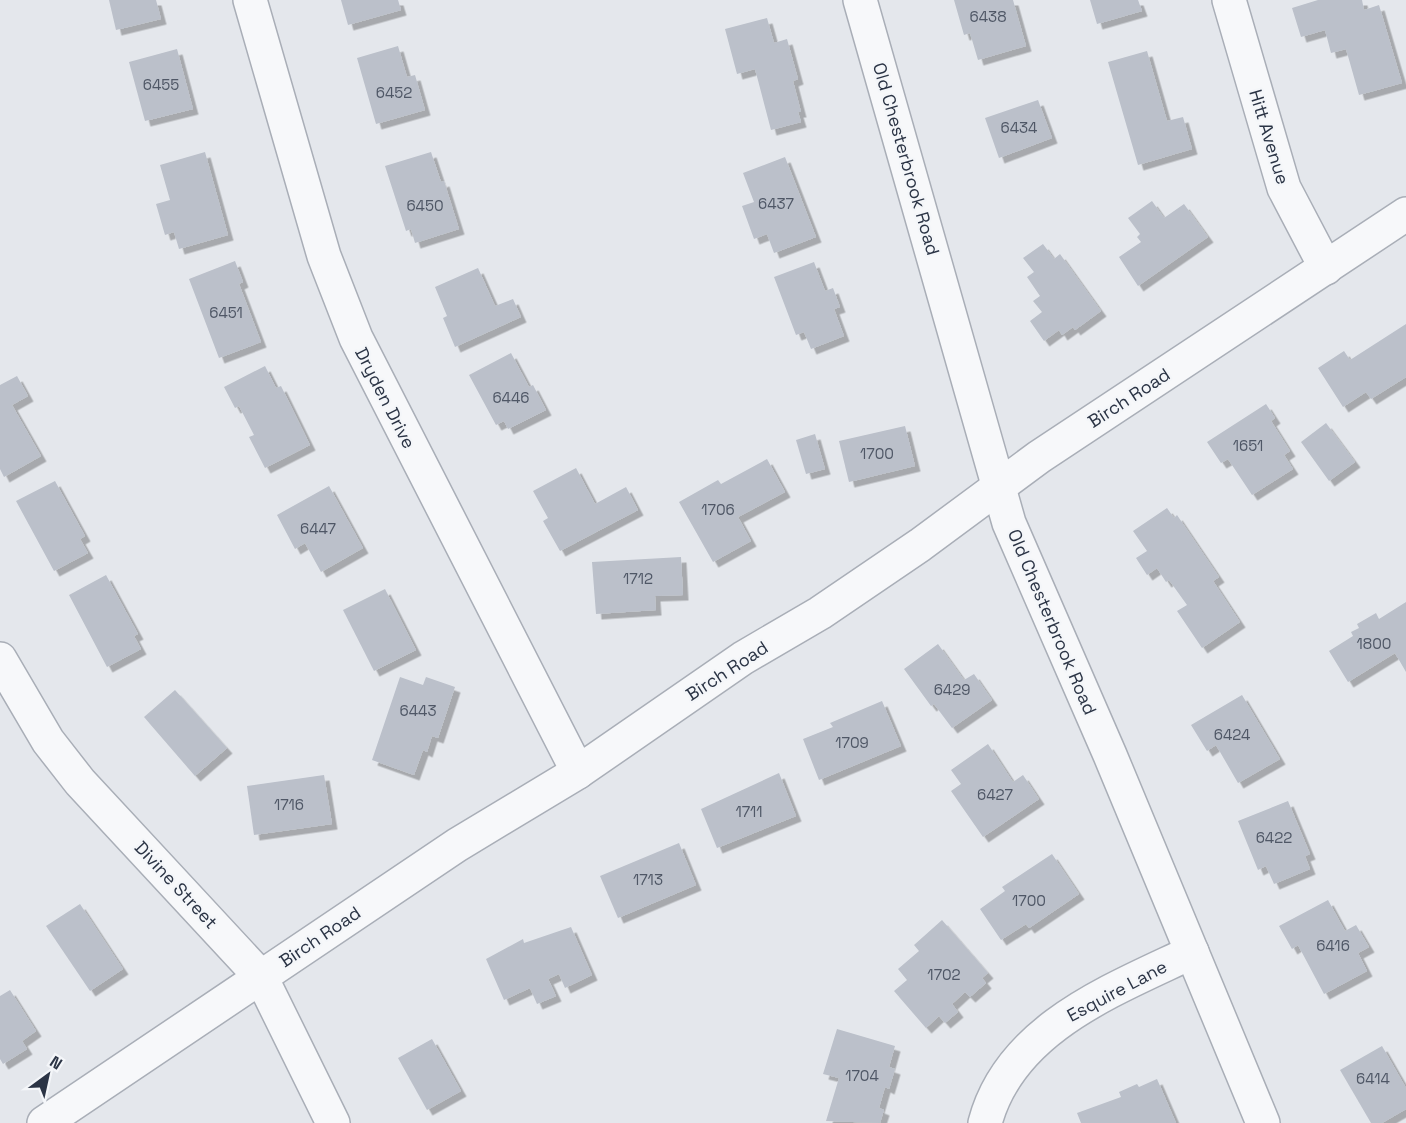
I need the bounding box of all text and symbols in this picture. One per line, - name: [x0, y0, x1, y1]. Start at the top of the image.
- house number: 6438: [970, 7, 1006, 26]
- street label: Old Chesterbrook Road: [868, 60, 945, 258]
- house number: 6455: [143, 75, 179, 94]
- house number: 6452: [376, 83, 412, 102]
- street label: Hitt Avenue: [1244, 87, 1295, 187]
- house number: 6434: [1001, 118, 1038, 137]
- house number: 6437: [758, 194, 794, 213]
- house number: 6450: [406, 196, 444, 215]
- house number: 6451: [209, 303, 243, 322]
- street label: Dryden Drive: [350, 343, 421, 452]
- street label: Birch Road: [1083, 363, 1174, 433]
- house number: 6446: [492, 388, 530, 407]
- house number: 1651: [1233, 436, 1263, 455]
- house number: 1700: [860, 444, 894, 463]
- house number: 1706: [701, 500, 735, 519]
- house number: 6447: [300, 519, 336, 538]
- street label: Old Chesterbrook Road: [1003, 526, 1102, 718]
- house number: 1712: [623, 569, 653, 588]
- house number: 1800: [1357, 634, 1391, 653]
- street label: Birch Road: [681, 636, 772, 706]
- house number: 6429: [934, 680, 970, 699]
- house number: 6443: [400, 701, 437, 720]
- house number: 6424: [1214, 725, 1250, 744]
- house number: 1709: [835, 733, 869, 752]
- house number: 6427: [977, 785, 1013, 804]
- house number: 1716: [274, 795, 304, 814]
- house number: 1711: [735, 802, 763, 821]
- house number: 6422: [1256, 828, 1292, 847]
- street label: Divine Street: [130, 836, 223, 933]
- house number: 1713: [633, 870, 663, 889]
- house number: 1700: [1012, 891, 1046, 910]
- street label: Birch Road: [275, 901, 365, 972]
- house number: 6416: [1316, 936, 1350, 955]
- street label: Esquire Lane: [1063, 955, 1171, 1027]
- house number: 1702: [927, 965, 961, 984]
- north arrow: [18, 1045, 78, 1105]
- text: N: [46, 1051, 66, 1075]
- house number: 1704: [845, 1066, 879, 1085]
- house number: 6414: [1356, 1069, 1390, 1088]

